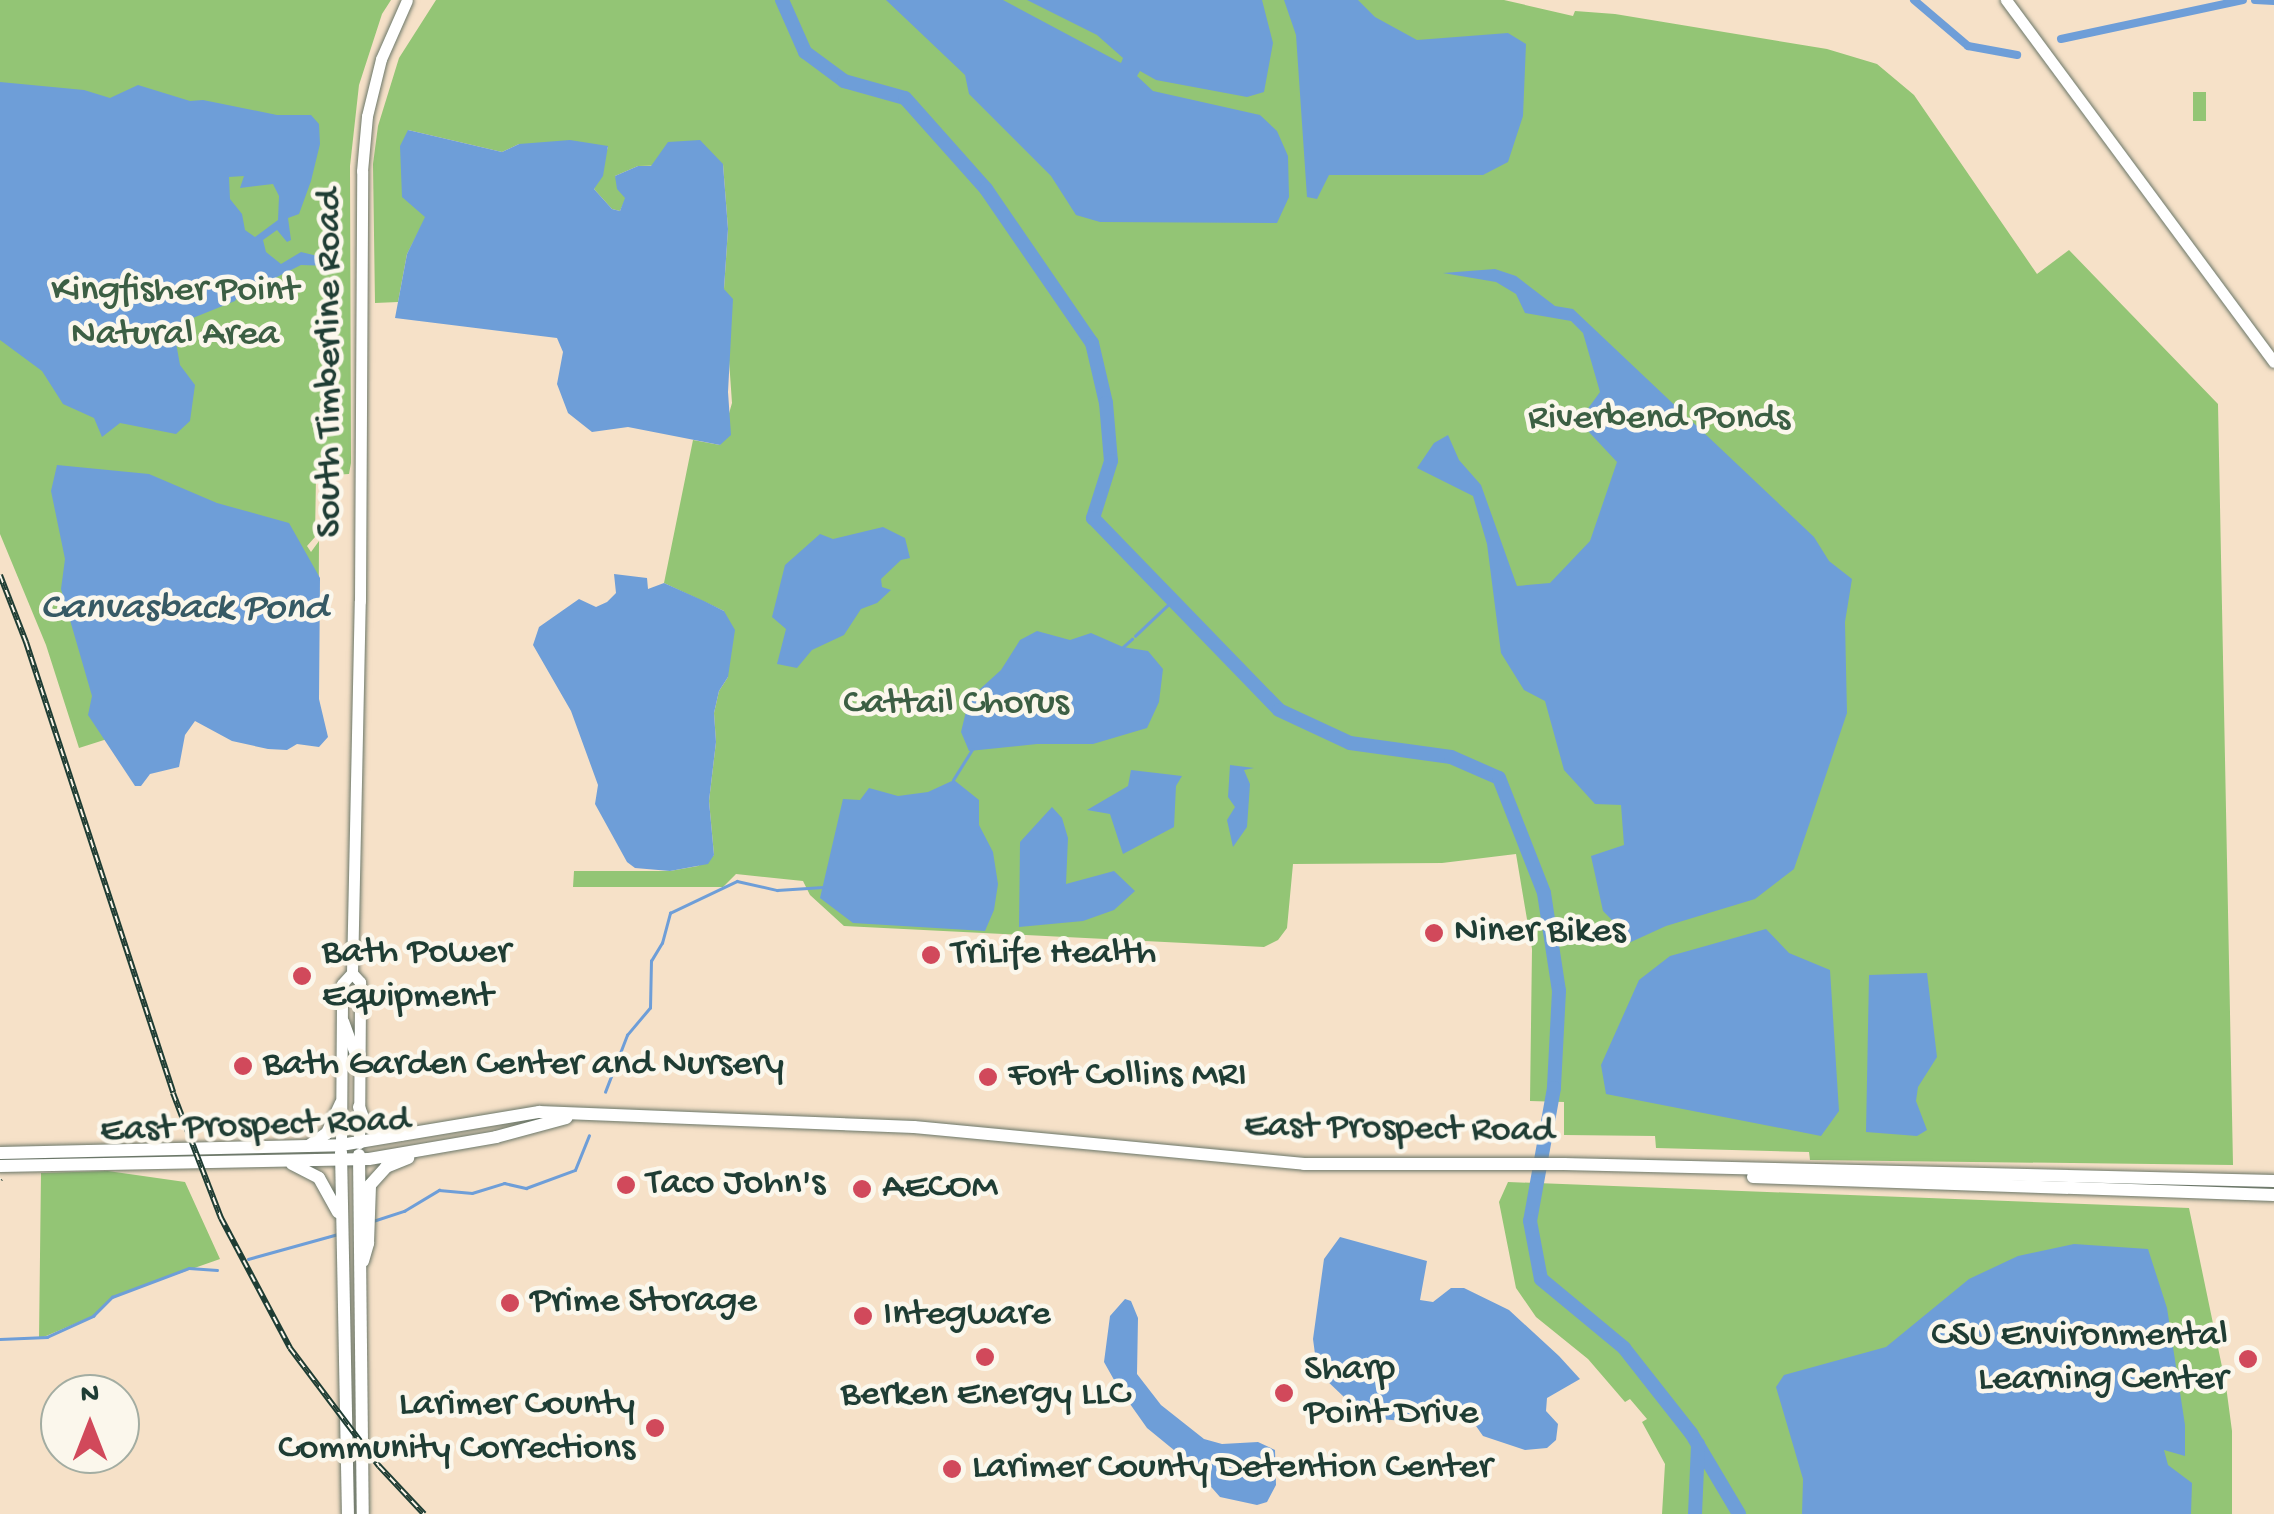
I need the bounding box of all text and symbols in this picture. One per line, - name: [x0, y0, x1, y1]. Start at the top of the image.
- street label: South Timberline Road: [308, 188, 354, 538]
- park label: Kingfisher Point Natural Area: [51, 269, 299, 358]
- park label: Riverbend Ponds: [1528, 397, 1790, 443]
- water label: Canvasback Pond: [41, 586, 327, 634]
- park label: Cattail Chorus: [843, 682, 1069, 728]
- place label: Niner Bikes: [1454, 910, 1625, 956]
- marker: Niner Bikes: [1423, 922, 1445, 944]
- place label: Bath Power Equipment: [322, 931, 511, 1021]
- place label: TriLife Health: [951, 932, 1156, 978]
- marker: TriLife Health: [920, 944, 942, 966]
- marker: Bath Power Equipment: [291, 965, 313, 987]
- place label: Bath Garden Center and Nursery: [263, 1043, 784, 1089]
- place label: Fort Collins MRI: [1008, 1054, 1247, 1100]
- marker: Bath Garden Center and Nursery: [232, 1055, 254, 1077]
- marker: Fort Collins MRI: [977, 1066, 999, 1088]
- street label: East Prospect Road: [99, 1099, 411, 1155]
- street label: East Prospect Road: [1244, 1104, 1554, 1156]
- place label: Taco John's: [646, 1162, 825, 1208]
- place label: AECOM: [882, 1166, 998, 1212]
- marker: Taco John's: [615, 1174, 637, 1196]
- marker: AECOM: [851, 1178, 873, 1200]
- place label: Prime Storage: [530, 1280, 757, 1326]
- marker: Prime Storage: [499, 1292, 521, 1314]
- place label: Integware: [883, 1293, 1051, 1339]
- marker: Integware: [852, 1305, 874, 1327]
- place label: CSU Environmental Learning Center: [1931, 1314, 2228, 1404]
- marker: Berken Energy LLC: [974, 1346, 996, 1368]
- place label: Sharp Point Drive: [1304, 1348, 1478, 1438]
- marker: CSU Environmental Learning Center: [2237, 1348, 2259, 1370]
- place label: Berken Energy LLC: [841, 1373, 1129, 1419]
- north arrow: [40, 1374, 140, 1474]
- text: N: [81, 1379, 99, 1412]
- marker: Sharp Point Drive: [1273, 1382, 1295, 1404]
- place label: Larimer County Community Corrections: [278, 1383, 635, 1472]
- marker: Larimer County Community Corrections: [644, 1417, 666, 1439]
- place label: Larimer County Detention Center: [972, 1446, 1492, 1492]
- marker: Larimer County Detention Center: [941, 1458, 963, 1480]

